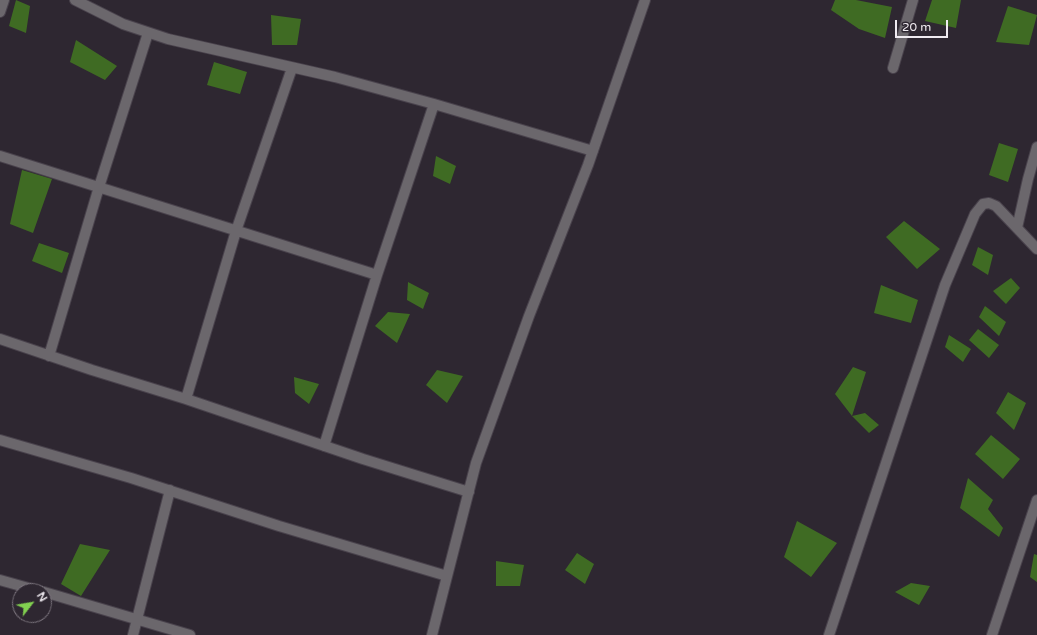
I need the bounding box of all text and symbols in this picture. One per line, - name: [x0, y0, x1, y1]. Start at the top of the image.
- scale bar: [897, 12, 950, 38]
- text: 20 m: [902, 20, 931, 34]
- north arrow: [12, 583, 52, 623]
- text: N: [34, 590, 50, 604]

